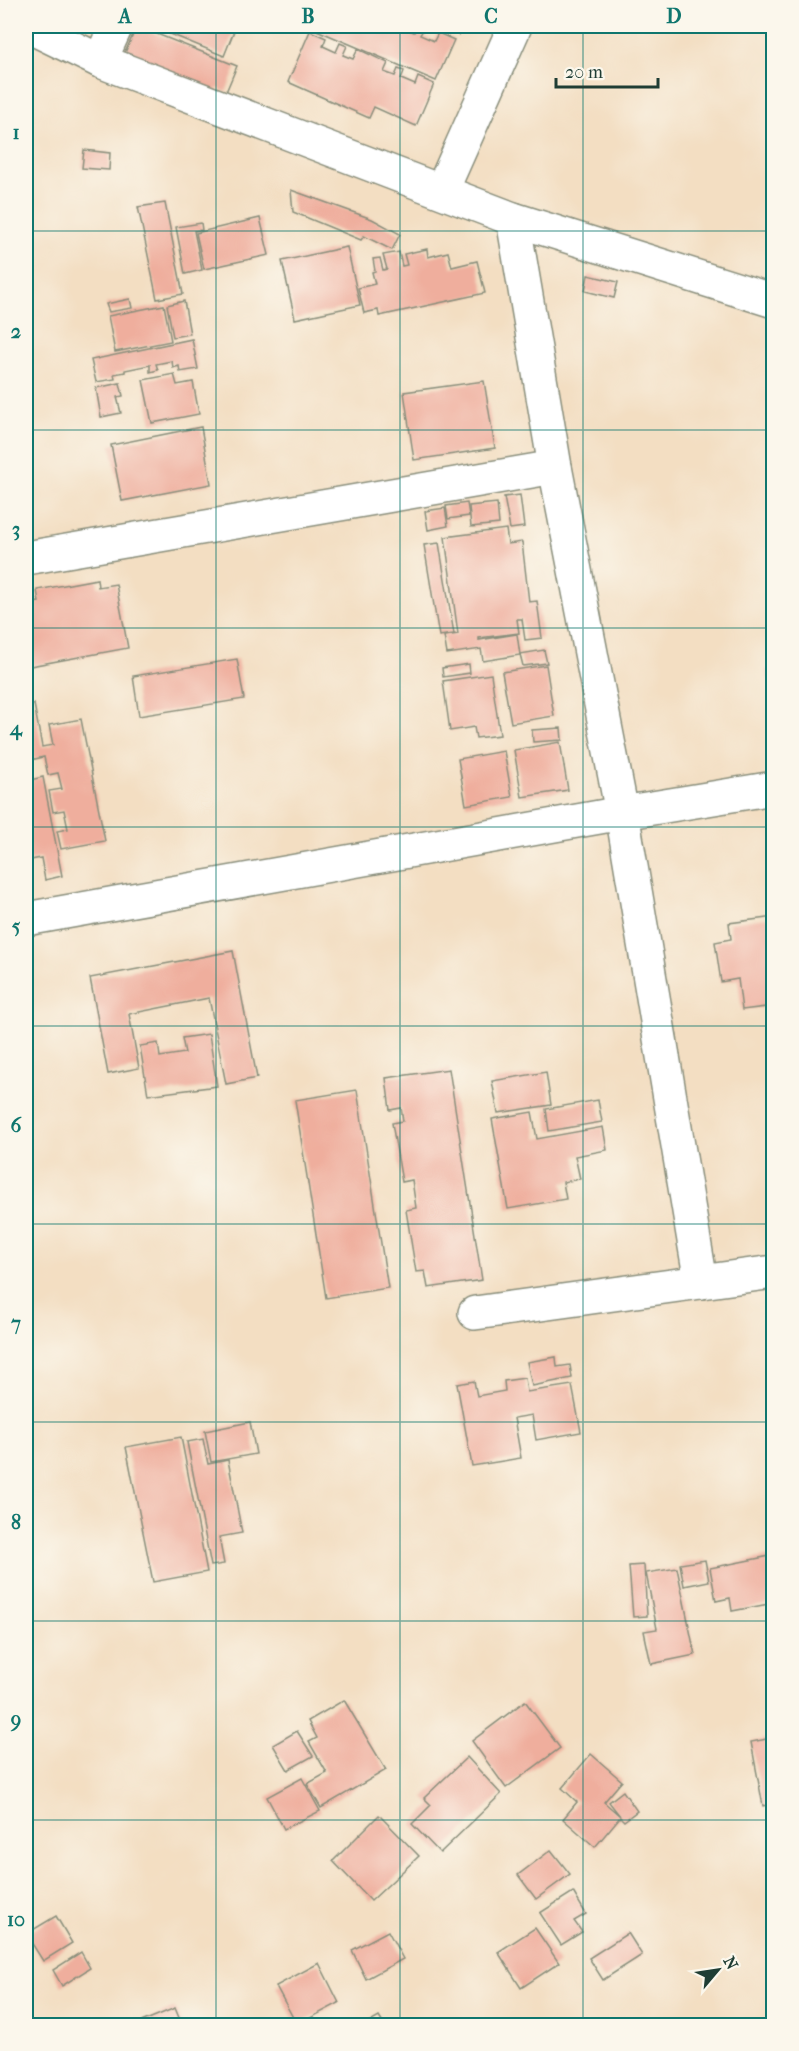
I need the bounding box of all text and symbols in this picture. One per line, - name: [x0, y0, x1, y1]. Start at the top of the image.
- text: A: [117, 5, 133, 28]
- text: B: [301, 5, 315, 28]
- text: C: [484, 5, 498, 28]
- text: D: [666, 5, 682, 28]
- scale bar: [556, 51, 658, 89]
- text: 20 m: [565, 62, 603, 83]
- text: 1: [12, 121, 20, 144]
- text: 2: [11, 320, 21, 343]
- text: 3: [12, 518, 20, 541]
- text: 4: [9, 717, 23, 741]
- text: 5: [12, 915, 21, 938]
- text: 6: [11, 1114, 23, 1137]
- text: 7: [10, 1312, 21, 1335]
- text: 8: [11, 1511, 21, 1534]
- text: 9: [10, 1709, 21, 1732]
- text: 10: [7, 1908, 25, 1931]
- north arrow: [688, 1940, 748, 2000]
- text: N: [719, 1953, 742, 1974]

